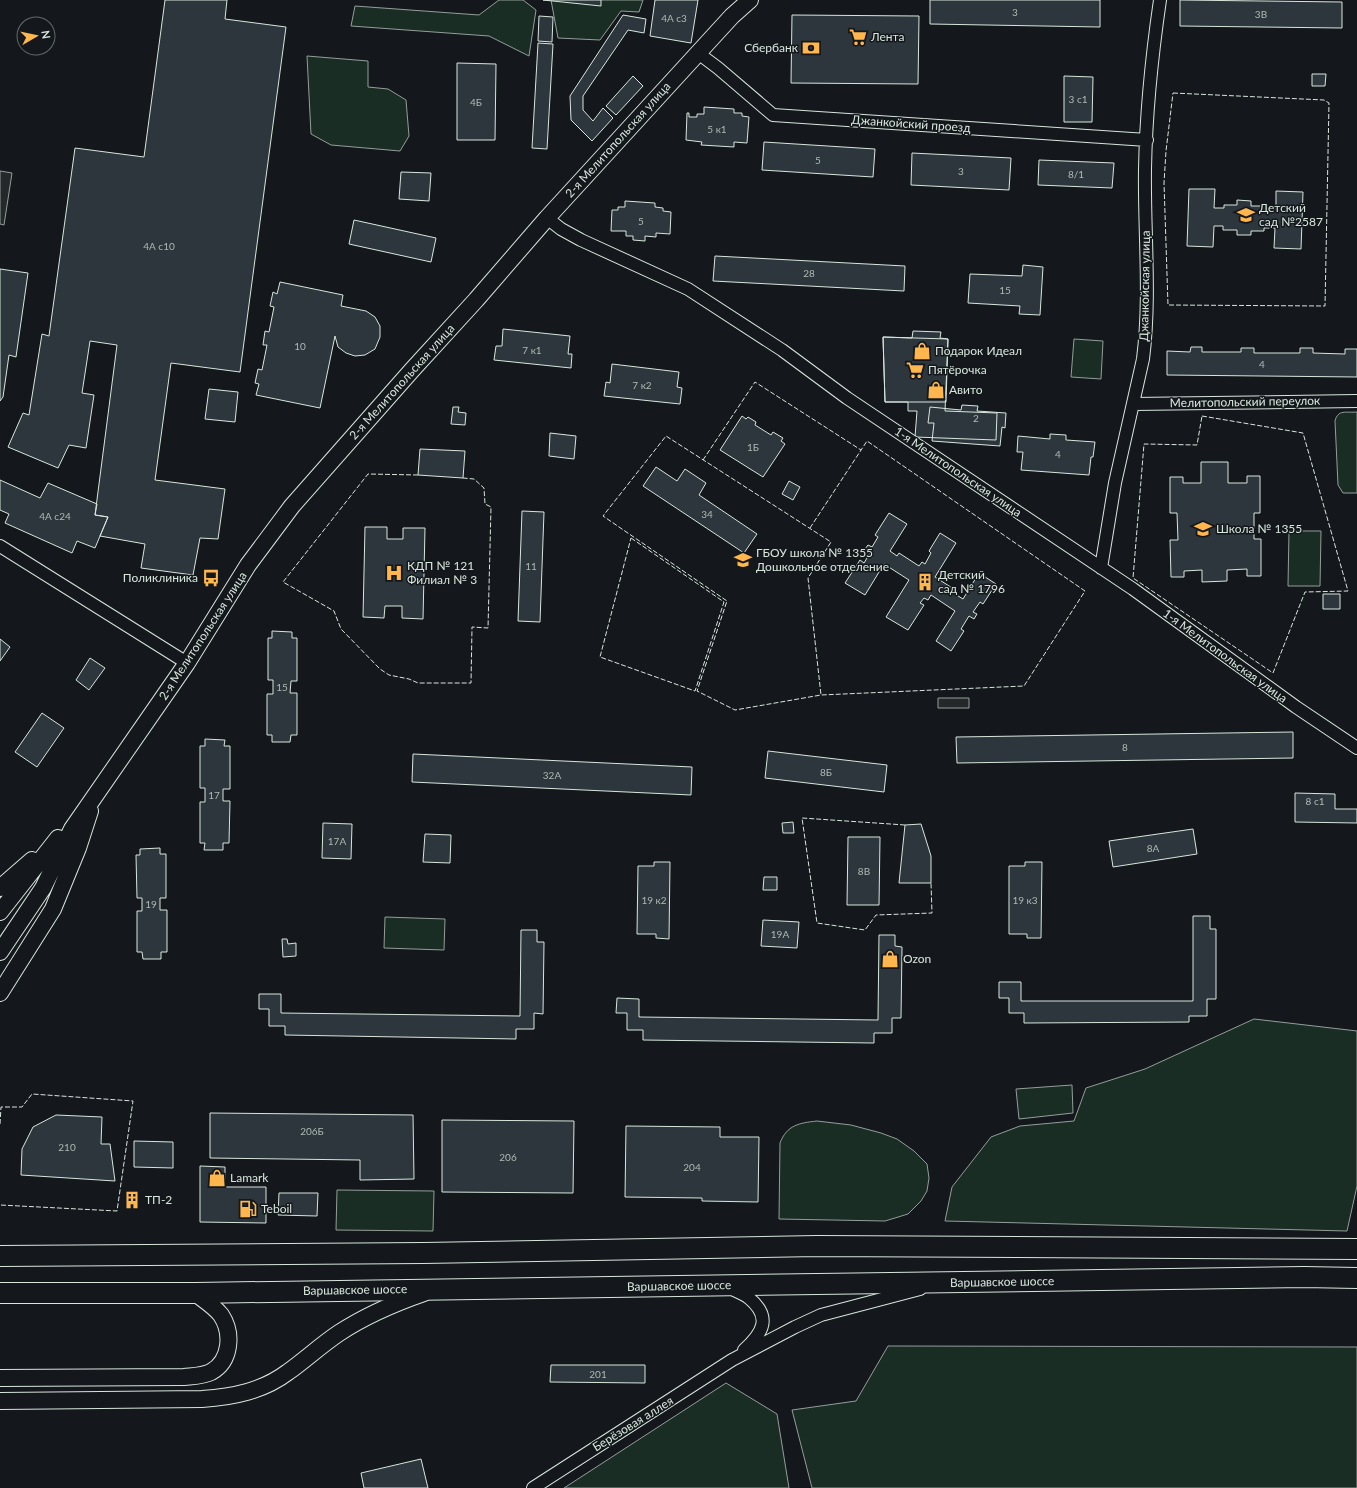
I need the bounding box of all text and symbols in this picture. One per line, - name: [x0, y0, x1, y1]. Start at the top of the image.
- house number: 3: [1012, 6, 1018, 18]
- house number: 3В: [1255, 8, 1267, 20]
- house number: 4А с3: [661, 12, 687, 24]
- north arrow: [16, 16, 56, 56]
- supermarket icon: Лента: [848, 27, 868, 47]
- text: N: [39, 29, 53, 40]
- place label: Лента: [870, 29, 905, 44]
- bank icon: Сбербанк: [801, 38, 821, 58]
- place label: Сбербанк: [744, 40, 799, 55]
- street label: 2-я Мелитопольская улица: [562, 79, 673, 200]
- house number: 3 с1: [1069, 93, 1088, 105]
- house number: 4Б: [470, 96, 482, 108]
- street label: Джанкойский проезд: [851, 112, 972, 135]
- house number: 5 к1: [707, 123, 727, 135]
- house number: 5: [815, 154, 821, 166]
- house number: 3: [958, 165, 964, 177]
- house number: 8/1: [1068, 168, 1084, 180]
- place label: Детский сад №2587: [1259, 200, 1323, 229]
- school or university icon: Детский сад №2587: [1236, 205, 1256, 225]
- house number: 5: [638, 215, 644, 227]
- street label: Джанкойская улица: [1136, 230, 1153, 342]
- house number: 4А с10: [143, 240, 175, 252]
- house number: 28: [803, 267, 815, 279]
- house number: 15: [999, 284, 1011, 296]
- street label: 2-я Мелитопольская улица: [346, 321, 457, 442]
- house number: 10: [294, 340, 306, 352]
- shop icon: Подарок Идеал: [912, 341, 932, 361]
- place label: Подарок Идеал: [935, 343, 1022, 358]
- house number: 7 к1: [522, 344, 542, 356]
- house number: 4: [1259, 358, 1265, 370]
- supermarket icon: Пятёрочка: [905, 360, 925, 380]
- place label: Пятёрочка: [928, 362, 987, 377]
- house number: 7 к2: [632, 379, 652, 391]
- shop icon: Авито: [926, 380, 946, 400]
- place label: Авито: [949, 382, 983, 397]
- street label: Мелитопольский переулок: [1170, 393, 1321, 410]
- house number: 2: [973, 412, 979, 424]
- street label: 1-я Мелитопольская улица: [892, 423, 1025, 520]
- house number: 1Б: [747, 441, 759, 453]
- house number: 4: [1055, 448, 1061, 460]
- house number: 34: [701, 508, 713, 520]
- house number: 4А с24: [39, 510, 71, 522]
- school or university icon: Школа № 1355: [1193, 519, 1213, 539]
- place label: Школа № 1355: [1216, 521, 1302, 536]
- place label: ГБОУ школа № 1355 Дошкольное отделение: [756, 545, 889, 574]
- school or university icon: ГБОУ школа № 1355 Дошкольное отделение: [733, 550, 753, 570]
- place label: КДП № 121 Филиал № 3: [407, 558, 477, 587]
- house number: 11: [525, 560, 537, 572]
- hospital icon: КДП № 121 Филиал № 3: [384, 563, 404, 583]
- place label: Детский сад № 1796: [938, 567, 1005, 596]
- bus stop icon: Поликлиника: [201, 568, 221, 588]
- street label: 2-я Мелитопольская улица: [155, 569, 250, 703]
- place label: Поликлиника: [123, 570, 198, 585]
- building icon: Детский сад № 1796: [915, 572, 935, 592]
- street label: 1-я Мелитопольская улица: [1160, 605, 1290, 706]
- house number: 15: [276, 681, 288, 693]
- house number: 8: [1122, 741, 1128, 753]
- house number: 8Б: [820, 766, 832, 778]
- house number: 32А: [543, 769, 561, 781]
- house number: 17: [208, 789, 220, 801]
- house number: 8 с1: [1306, 795, 1325, 807]
- house number: 17А: [328, 835, 346, 847]
- house number: 8А: [1147, 842, 1160, 854]
- house number: 8В: [858, 865, 870, 877]
- house number: 19 к2: [641, 894, 667, 906]
- house number: 19 к3: [1012, 894, 1038, 906]
- house number: 19: [145, 898, 157, 910]
- house number: 19А: [771, 928, 789, 940]
- shop icon: Ozon: [880, 949, 900, 969]
- place label: Ozon: [903, 951, 931, 966]
- house number: 206Б: [300, 1125, 324, 1137]
- house number: 210: [58, 1141, 76, 1153]
- house number: 206: [499, 1151, 517, 1163]
- house number: 204: [683, 1161, 701, 1173]
- shop icon: Lamark: [207, 1168, 227, 1188]
- place label: Lamark: [230, 1170, 269, 1185]
- building icon: ТП-2: [122, 1190, 142, 1210]
- place label: ТП-2: [145, 1192, 172, 1207]
- fuel station icon: Teboil: [238, 1199, 258, 1219]
- place label: Teboil: [261, 1201, 292, 1216]
- street label: Варшавское шоссе: [950, 1273, 1054, 1290]
- street label: Варшавское шоссе: [627, 1277, 731, 1294]
- street label: Варшавское шоссе: [303, 1281, 407, 1298]
- house number: 201: [589, 1368, 607, 1380]
- street label: Берёзовая аллея: [590, 1393, 676, 1454]

